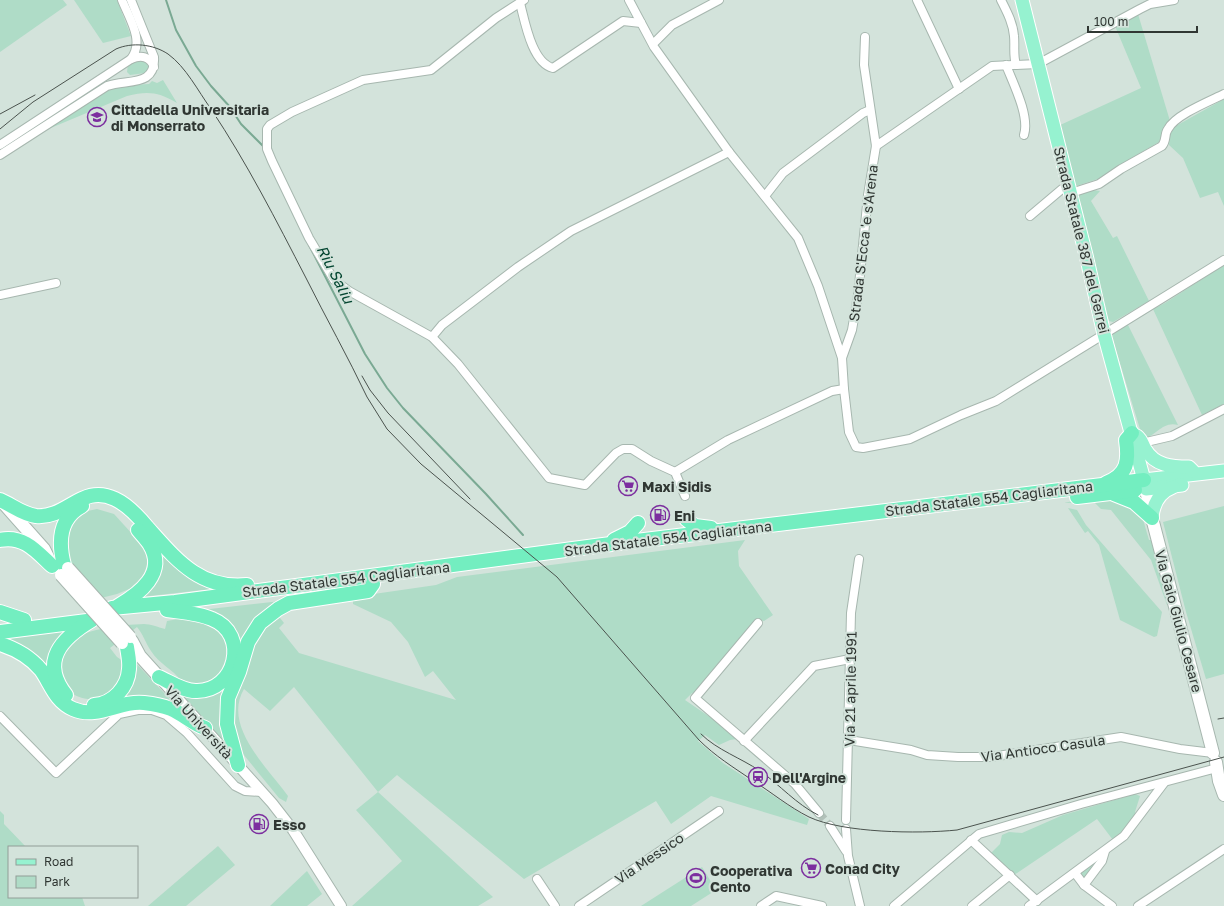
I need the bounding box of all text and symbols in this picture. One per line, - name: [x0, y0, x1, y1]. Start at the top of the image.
- scale bar: [1088, 8, 1197, 34]
- text: 100 m: [1094, 14, 1128, 29]
- place label: Cittadella Universitaria di Monserrato: [111, 101, 269, 134]
- school or university icon: Cittadella Universitaria di Monserrato: [86, 106, 108, 128]
- street label: Strada Statale 387 del Gerrei: [1051, 145, 1113, 335]
- street label: Strada S'Ecca 'e s'Arena: [845, 164, 881, 322]
- water label: Riu Saliu: [314, 242, 359, 307]
- supermarket icon: Maxi Sidis: [617, 475, 639, 497]
- street label: Strada Statale 554 Cagliaritana: [884, 477, 1094, 519]
- place label: Maxi Sidis: [642, 478, 712, 495]
- fuel station icon: Eni: [649, 504, 671, 526]
- place label: Eni: [674, 507, 695, 524]
- street label: Strada Statale 554 Cagliaritana: [563, 517, 773, 559]
- street label: Via Gaio Giulio Cesare: [1152, 548, 1206, 694]
- street label: Strada Statale 554 Cagliaritana: [241, 558, 451, 600]
- street label: Via 21 aprile 1991: [840, 631, 860, 747]
- street label: Via Università: [162, 682, 236, 762]
- street label: Via Antioco Casula: [980, 731, 1106, 765]
- station icon: Dell'Argine: [747, 766, 769, 788]
- place label: Dell'Argine: [772, 769, 846, 786]
- fuel station icon: Esso: [248, 813, 270, 835]
- place label: Esso: [273, 816, 306, 833]
- street label: Via Messico: [611, 829, 687, 887]
- legend: [8, 846, 138, 898]
- text: Road: [44, 854, 73, 869]
- supermarket icon: Conad City: [800, 857, 822, 879]
- place label: Conad City: [825, 860, 901, 877]
- place label: Cooperativa Cento: [710, 862, 792, 895]
- sports icon: Cooperativa Cento: [685, 867, 707, 889]
- text: Park: [44, 874, 70, 889]

